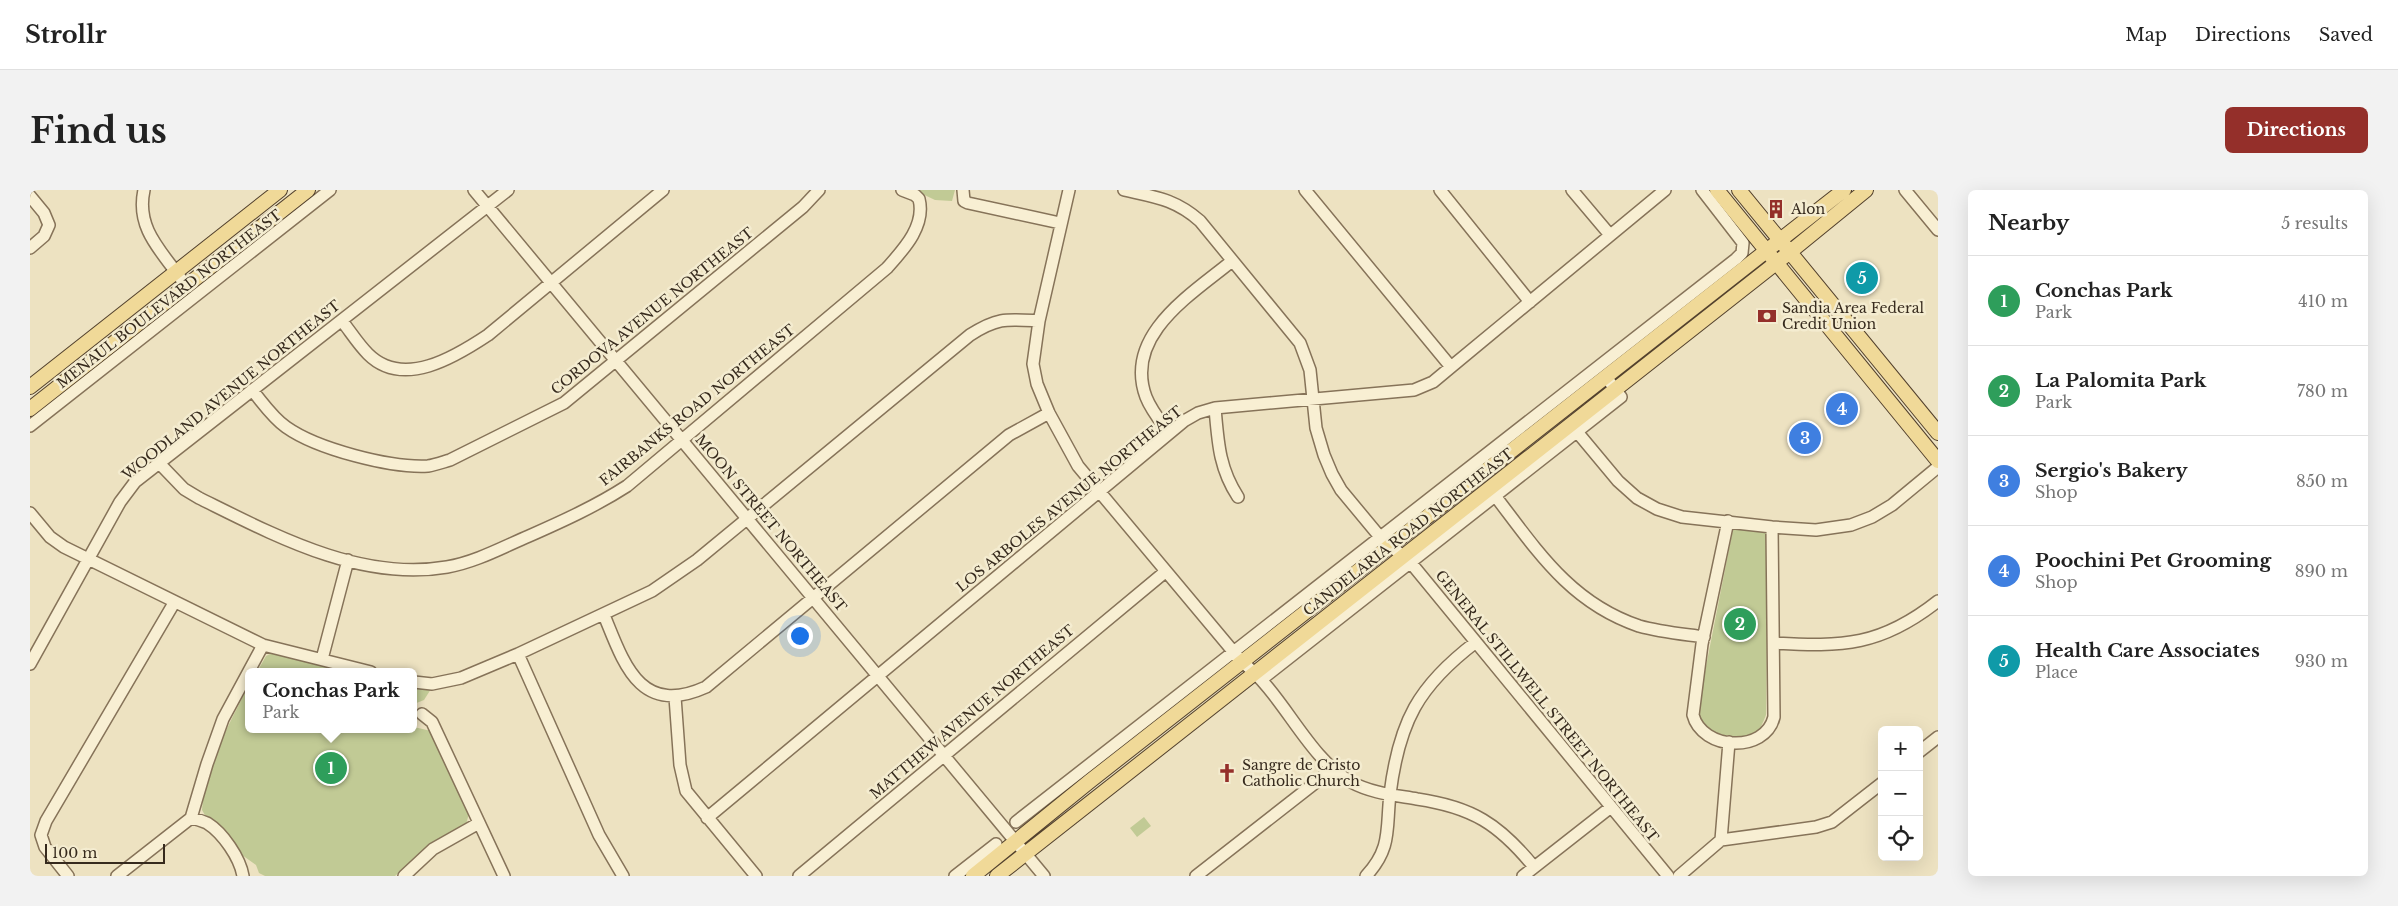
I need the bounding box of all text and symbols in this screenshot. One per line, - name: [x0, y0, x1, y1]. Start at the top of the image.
- text: Strollr: [25, 20, 107, 49]
- text: Map: [2125, 24, 2167, 46]
- text: Directions: [2195, 24, 2291, 46]
- text: Saved: [2319, 24, 2373, 46]
- button: Directions: [2225, 107, 2368, 153]
- text: Find us: [30, 109, 167, 152]
- building icon: Alon: [1765, 198, 1787, 220]
- place label: Alon: [1790, 200, 1826, 218]
- street label: MENAUL BOULEVARD NORTHEAST: [53, 206, 285, 392]
- text: Nearby: [1988, 210, 2069, 236]
- text: 5 results: [2281, 213, 2348, 233]
- street label: CORDOVA AVENUE NORTHEAST: [547, 224, 757, 398]
- pin: 5: [1846, 259, 1878, 297]
- text: Conchas Park: [2035, 279, 2173, 302]
- text: 1: [2001, 291, 2007, 311]
- text: 410 m: [2298, 291, 2348, 311]
- street label: WOODLAND AVENUE NORTHEAST: [118, 296, 344, 484]
- place label: Sandia Area Federal Credit Union: [1782, 299, 1924, 333]
- text: Park: [2035, 302, 2072, 322]
- bank icon: Sandia Area Federal Credit Union: [1756, 305, 1778, 327]
- street label: FAIRBANKS ROAD NORTHEAST: [596, 320, 798, 490]
- text: La Palomita Park: [2035, 369, 2206, 392]
- text: 2: [1999, 381, 2009, 401]
- text: 780 m: [2297, 381, 2348, 401]
- pin: 4: [1826, 390, 1858, 428]
- text: Park: [2035, 392, 2072, 412]
- street label: LOS ARBOLES AVENUE NORTHEAST: [952, 402, 1186, 596]
- pin: 3: [1789, 419, 1821, 457]
- street label: MOON STREET NORTHEAST: [691, 431, 851, 615]
- street label: CANDELARIA ROAD NORTHEAST: [1299, 444, 1517, 620]
- text: Sergio's Bakery: [2035, 459, 2187, 482]
- text: 3: [1999, 471, 2009, 491]
- text: 850 m: [2296, 471, 2348, 491]
- text: Shop: [2035, 482, 2078, 502]
- text: Poochini Pet Grooming: [2035, 549, 2271, 572]
- text: 4: [1999, 561, 2009, 581]
- text: 890 m: [2295, 561, 2348, 581]
- street label: GENERAL STILLWELL STREET NORTHEAST: [1432, 567, 1662, 845]
- text: Shop: [2035, 572, 2078, 592]
- pin: 2: [1724, 605, 1756, 643]
- street label: MATTHEW AVENUE NORTHEAST: [866, 621, 1078, 803]
- your location: [787, 623, 813, 649]
- text: Health Care Associates: [2035, 639, 2260, 662]
- text: 5: [1999, 651, 2009, 671]
- text: 930 m: [2295, 651, 2348, 671]
- text: Place: [2035, 662, 2078, 682]
- popup: [245, 668, 417, 733]
- text: Conchas Park: [262, 679, 400, 702]
- text: Park: [262, 702, 299, 722]
- map controls: [1878, 726, 1923, 861]
- button: +: [1878, 726, 1923, 771]
- pin: 1: [315, 749, 347, 787]
- place label: Sangre de Cristo Catholic Church: [1242, 756, 1360, 790]
- church icon: Sangre de Cristo Catholic Church: [1216, 762, 1238, 784]
- button: −: [1878, 771, 1923, 816]
- button: locate: [1878, 816, 1923, 861]
- scale bar: [45, 841, 165, 864]
- text: 100 m: [52, 844, 97, 862]

